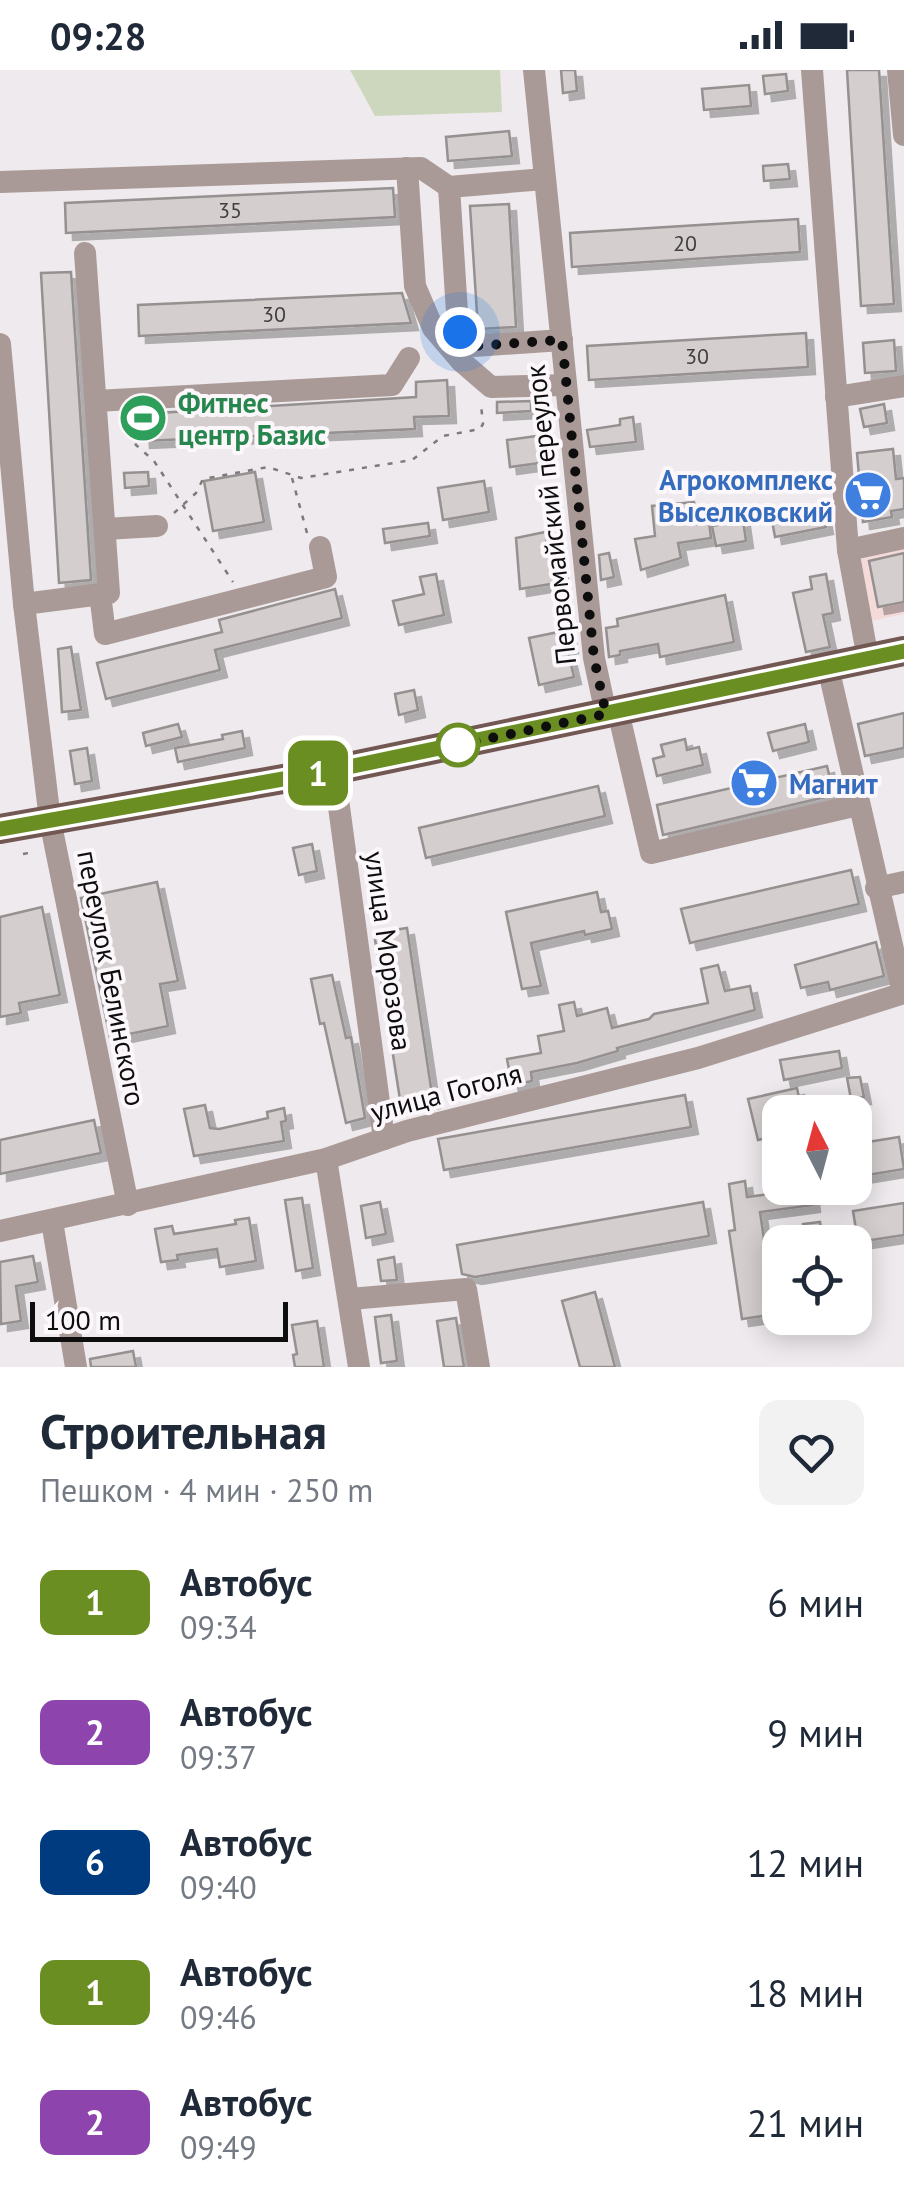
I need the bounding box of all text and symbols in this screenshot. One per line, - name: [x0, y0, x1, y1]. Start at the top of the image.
- text: 09:28: [50, 11, 146, 60]
- house number: 35: [218, 196, 242, 224]
- house number: 20: [673, 229, 697, 257]
- house number: 30: [262, 300, 286, 328]
- your location: [435, 307, 485, 357]
- house number: 30: [685, 342, 709, 370]
- street label: Первомайский переулок: [516, 363, 584, 667]
- place label: Фитнес центр Базис: [178, 384, 326, 453]
- sports icon: Фитнес центр Базис: [117, 392, 169, 444]
- place label: Агрокомплекс Выселковский: [658, 461, 833, 530]
- supermarket icon: Агрокомплекс Выселковский: [842, 469, 894, 521]
- unlabelled marker: [437, 724, 479, 766]
- line badge: 1: [286, 740, 350, 806]
- text: 1: [308, 750, 328, 796]
- supermarket icon: Магнит: [728, 757, 780, 809]
- place label: Магнит: [789, 765, 878, 802]
- street label: переулок Белинского: [69, 847, 155, 1109]
- street label: улица Морозова: [357, 849, 421, 1053]
- street label: улица Гоголя: [366, 1054, 526, 1130]
- north arrow: [762, 1095, 872, 1205]
- map controls: [762, 1095, 872, 1335]
- button: locate: [762, 1225, 872, 1335]
- scale bar: [30, 1297, 288, 1342]
- text: 100 m: [45, 1301, 121, 1338]
- text: Строительная: [40, 1400, 327, 1462]
- button: heart: [759, 1400, 864, 1505]
- text: Пешком · 4 мин · 250 m: [40, 1469, 373, 1511]
- text: Автобус: [180, 1557, 313, 1606]
- text: 6 мин: [767, 1578, 864, 1627]
- text: 1: [85, 1579, 105, 1625]
- text: 09:34: [180, 1606, 257, 1648]
- text: Автобус: [180, 1687, 313, 1736]
- text: 9 мин: [767, 1708, 864, 1757]
- text: 2: [85, 1709, 105, 1755]
- text: 09:37: [180, 1736, 257, 1778]
- text: Автобус: [180, 1817, 313, 1866]
- text: 12 мин: [747, 1838, 864, 1887]
- text: 6: [85, 1839, 105, 1885]
- text: 09:40: [180, 1866, 257, 1908]
- text: Автобус: [180, 1947, 313, 1996]
- text: 18 мин: [747, 1968, 864, 2017]
- text: 1: [85, 1969, 105, 2015]
- text: 09:46: [180, 1996, 257, 2038]
- text: Автобус: [180, 2077, 313, 2126]
- text: 21 мин: [747, 2098, 864, 2147]
- text: 2: [85, 2099, 105, 2145]
- text: 09:49: [180, 2126, 257, 2168]

